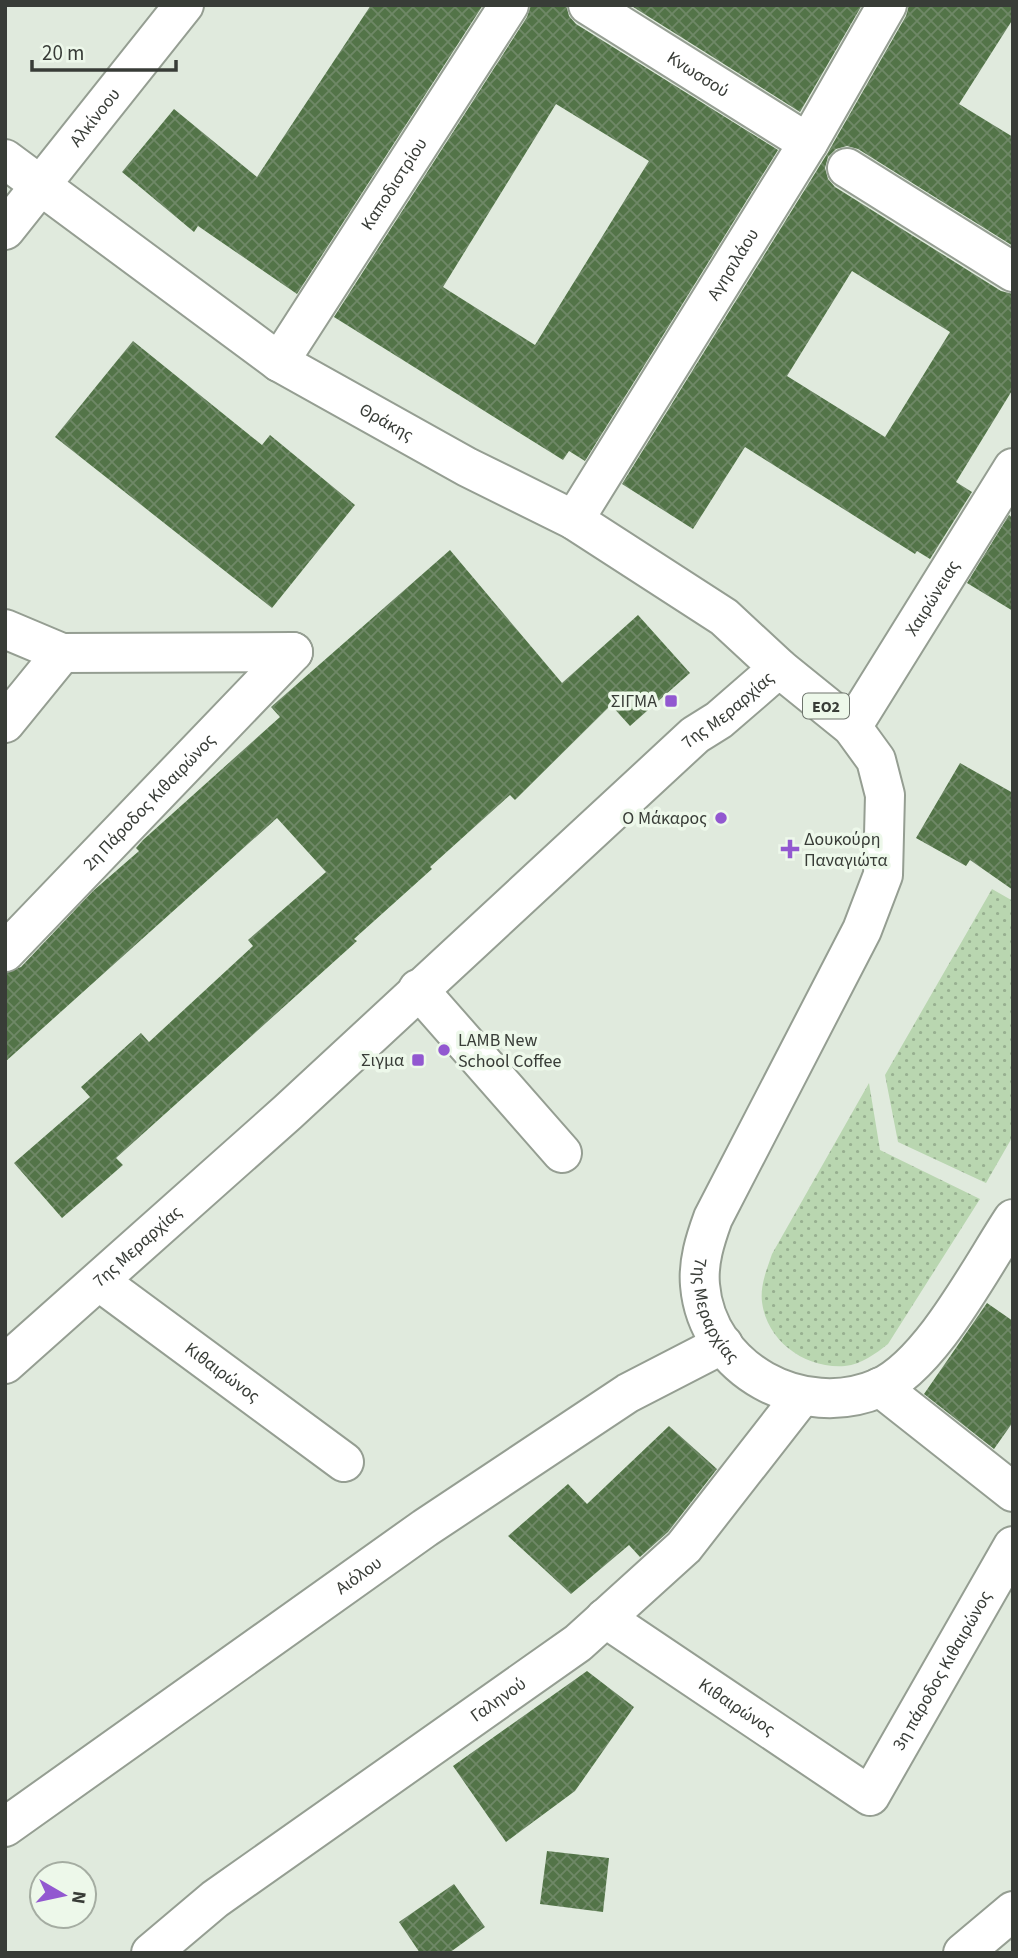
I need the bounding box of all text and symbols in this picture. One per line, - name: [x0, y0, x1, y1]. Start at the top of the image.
- scale bar: [32, 28, 175, 72]
- text: 20 m: [42, 38, 84, 68]
- street label: Κνωσσού: [662, 46, 734, 103]
- street label: Αλκίνοου: [64, 83, 126, 152]
- street label: Καποδιστρίου: [355, 133, 433, 235]
- street label: Αγησιλάου: [701, 224, 765, 305]
- street label: Θράκης: [355, 397, 418, 448]
- street label: Χαιρώνειας: [900, 555, 966, 641]
- street label: 7ης Μεραρχίας: [676, 666, 780, 754]
- place label: ΣΙΓΜΑ: [611, 689, 657, 714]
- marker: ΣΙΓΜΑ: [663, 693, 679, 709]
- road number: ΕΟ2: [803, 694, 849, 719]
- street label: 2η Πάροδος Κιθαιρώνος: [78, 728, 221, 876]
- place label: Ο Μάκαρος: [622, 806, 707, 831]
- marker: Ο Μάκαρος: [713, 810, 729, 826]
- place label: Δουκούρη Παναγιώτα: [804, 827, 888, 873]
- marker: Δουκούρη Παναγιώτα: [782, 841, 798, 857]
- place label: LAMB New School Coffee: [458, 1028, 561, 1074]
- marker: LAMB New School Coffee: [436, 1042, 452, 1058]
- place label: Σιγμα: [361, 1048, 404, 1073]
- marker: Σιγμα: [410, 1052, 426, 1068]
- street label: 7ης Μεραρχίας: [87, 1200, 188, 1293]
- street label: 7ης Μεραρχίας: [687, 1256, 744, 1369]
- street label: Κιθαιρώνος: [179, 1337, 265, 1409]
- street label: Αιόλου: [331, 1551, 387, 1601]
- street label: 3η πάροδος Κιθαιρώνος: [887, 1586, 998, 1755]
- street label: Γαληνού: [465, 1671, 531, 1728]
- street label: Κιθαιρώνος: [693, 1672, 780, 1742]
- north arrow: [28, 1860, 98, 1930]
- text: N: [64, 1889, 93, 1906]

